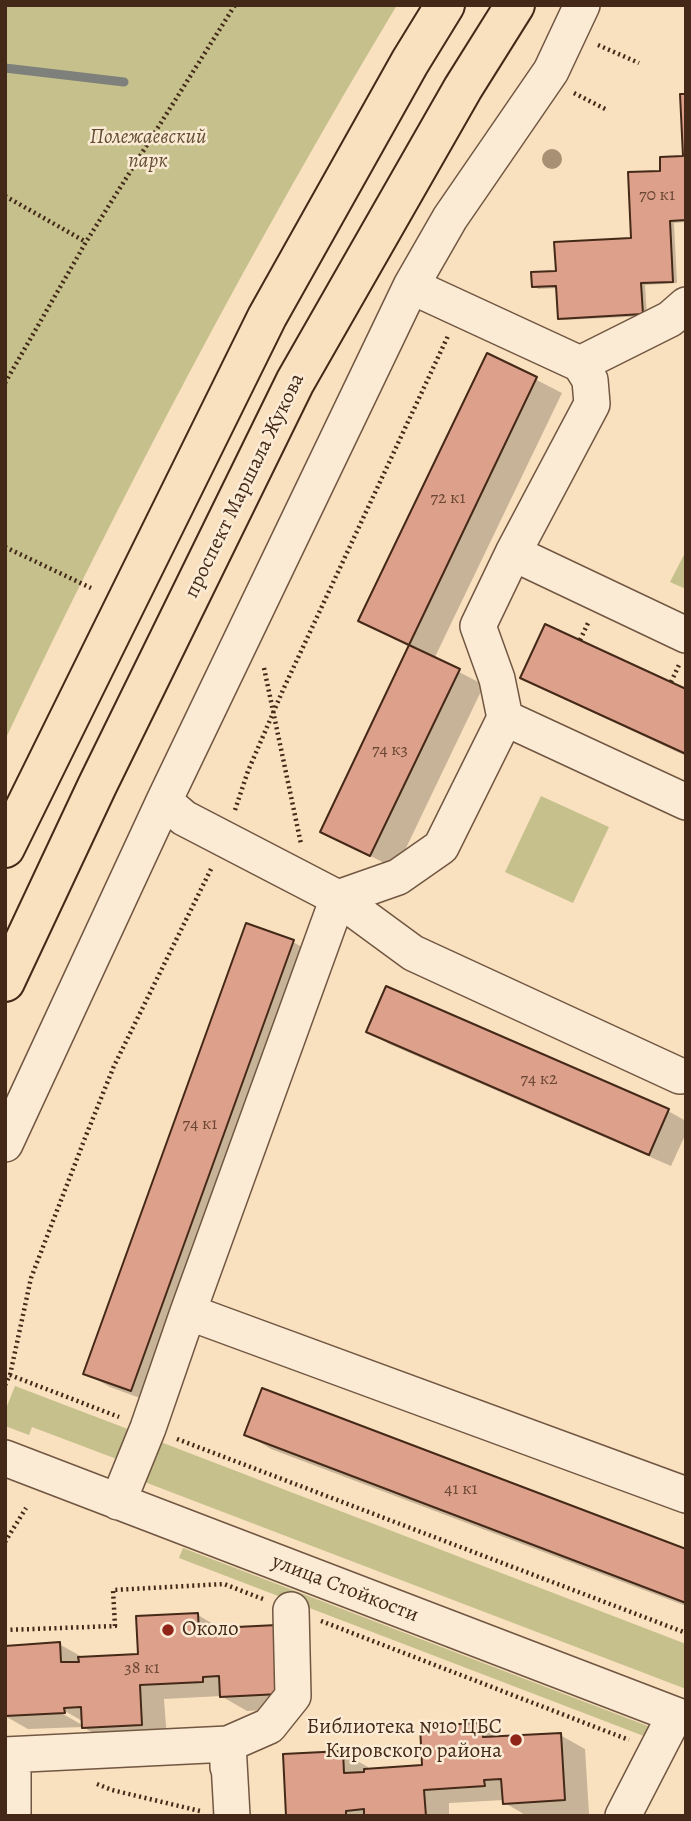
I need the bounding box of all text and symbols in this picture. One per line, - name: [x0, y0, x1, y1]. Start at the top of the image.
- park label: Полежаевский парк: [90, 125, 206, 175]
- house number: 70 к1: [639, 185, 675, 207]
- street label: проспект Маршала Жукова: [180, 370, 310, 602]
- house number: 72 к1: [430, 488, 466, 510]
- house number: 74 к3: [372, 740, 408, 762]
- house number: 74 к2: [520, 1069, 558, 1091]
- house number: 74 к1: [183, 1114, 217, 1136]
- house number: 41 к1: [444, 1479, 478, 1501]
- street label: улица Стойкости: [268, 1549, 422, 1629]
- place label: Около: [182, 1617, 239, 1643]
- marker: Около: [160, 1622, 176, 1638]
- house number: 38 к1: [124, 1658, 160, 1680]
- place label: Библиотека №10 ЦБС Кировского района: [306, 1715, 502, 1765]
- marker: Библиотека №10 ЦБС Кировского района: [508, 1732, 524, 1748]

